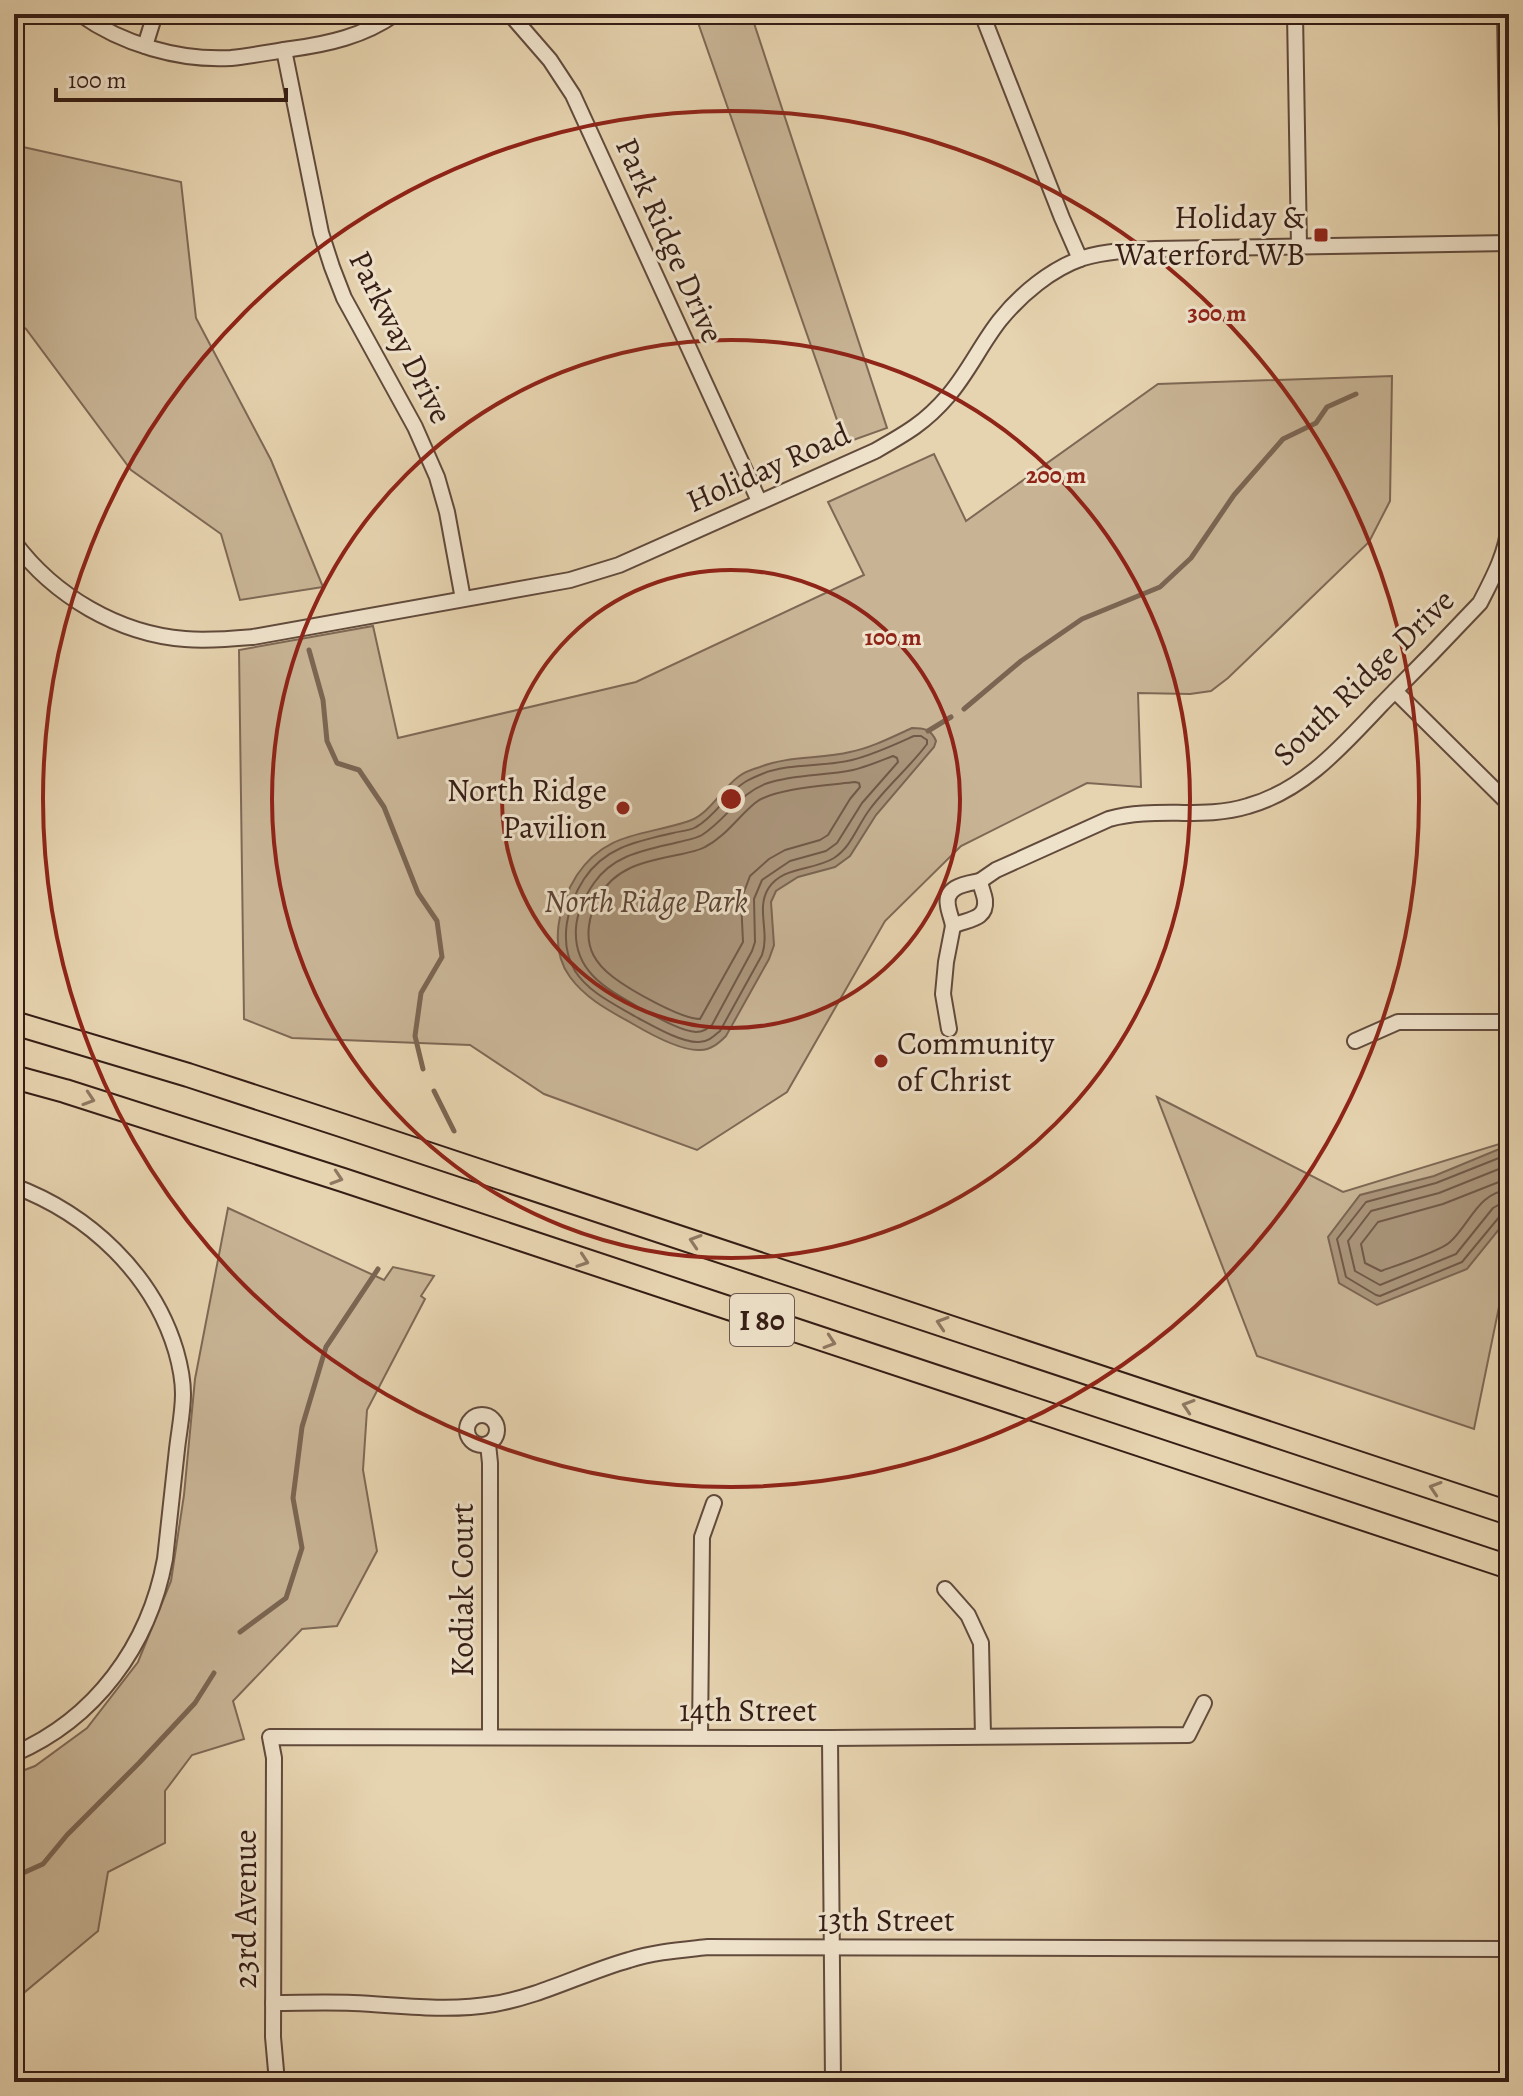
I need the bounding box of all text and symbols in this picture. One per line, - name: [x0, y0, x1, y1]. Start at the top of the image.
- scale bar: [56, 52, 286, 102]
- text: 100 m: [68, 64, 127, 96]
- street label: Park Ridge Drive: [605, 130, 735, 350]
- place label: Holiday & Waterford WB: [1114, 195, 1306, 276]
- marker: Holiday & Waterford WB: [1312, 226, 1330, 244]
- street label: Parkway Drive: [339, 243, 463, 431]
- text: 300 m: [1188, 297, 1246, 329]
- street label: Holiday Road: [679, 411, 858, 523]
- text: 200 m: [1026, 459, 1086, 491]
- street label: South Ridge Drive: [1262, 579, 1464, 775]
- text: 100 m: [864, 621, 922, 653]
- place label: North Ridge Pavilion: [447, 768, 607, 849]
- centre of rings: [717, 785, 745, 813]
- marker: North Ridge Pavilion: [614, 799, 632, 817]
- park label: North Ridge Park: [544, 879, 748, 923]
- place label: Community of Christ: [897, 1021, 1055, 1102]
- marker: Community of Christ: [872, 1052, 890, 1070]
- one-way arrow: [82, 1090, 95, 1106]
- one-way arrow: [329, 1169, 343, 1185]
- one-way arrow: [689, 1235, 703, 1251]
- one-way arrow: [575, 1251, 589, 1267]
- road number: I 80: [730, 1294, 794, 1346]
- one-way arrow: [935, 1317, 949, 1333]
- one-way arrow: [823, 1333, 836, 1349]
- one-way arrow: [1182, 1399, 1196, 1415]
- one-way arrow: [1429, 1481, 1443, 1497]
- street label: Kodiak Court: [440, 1503, 484, 1677]
- street label: 14th Street: [679, 1688, 817, 1732]
- street label: 23rd Avenue: [223, 1829, 267, 1989]
- street label: 13th Street: [818, 1898, 954, 1942]

